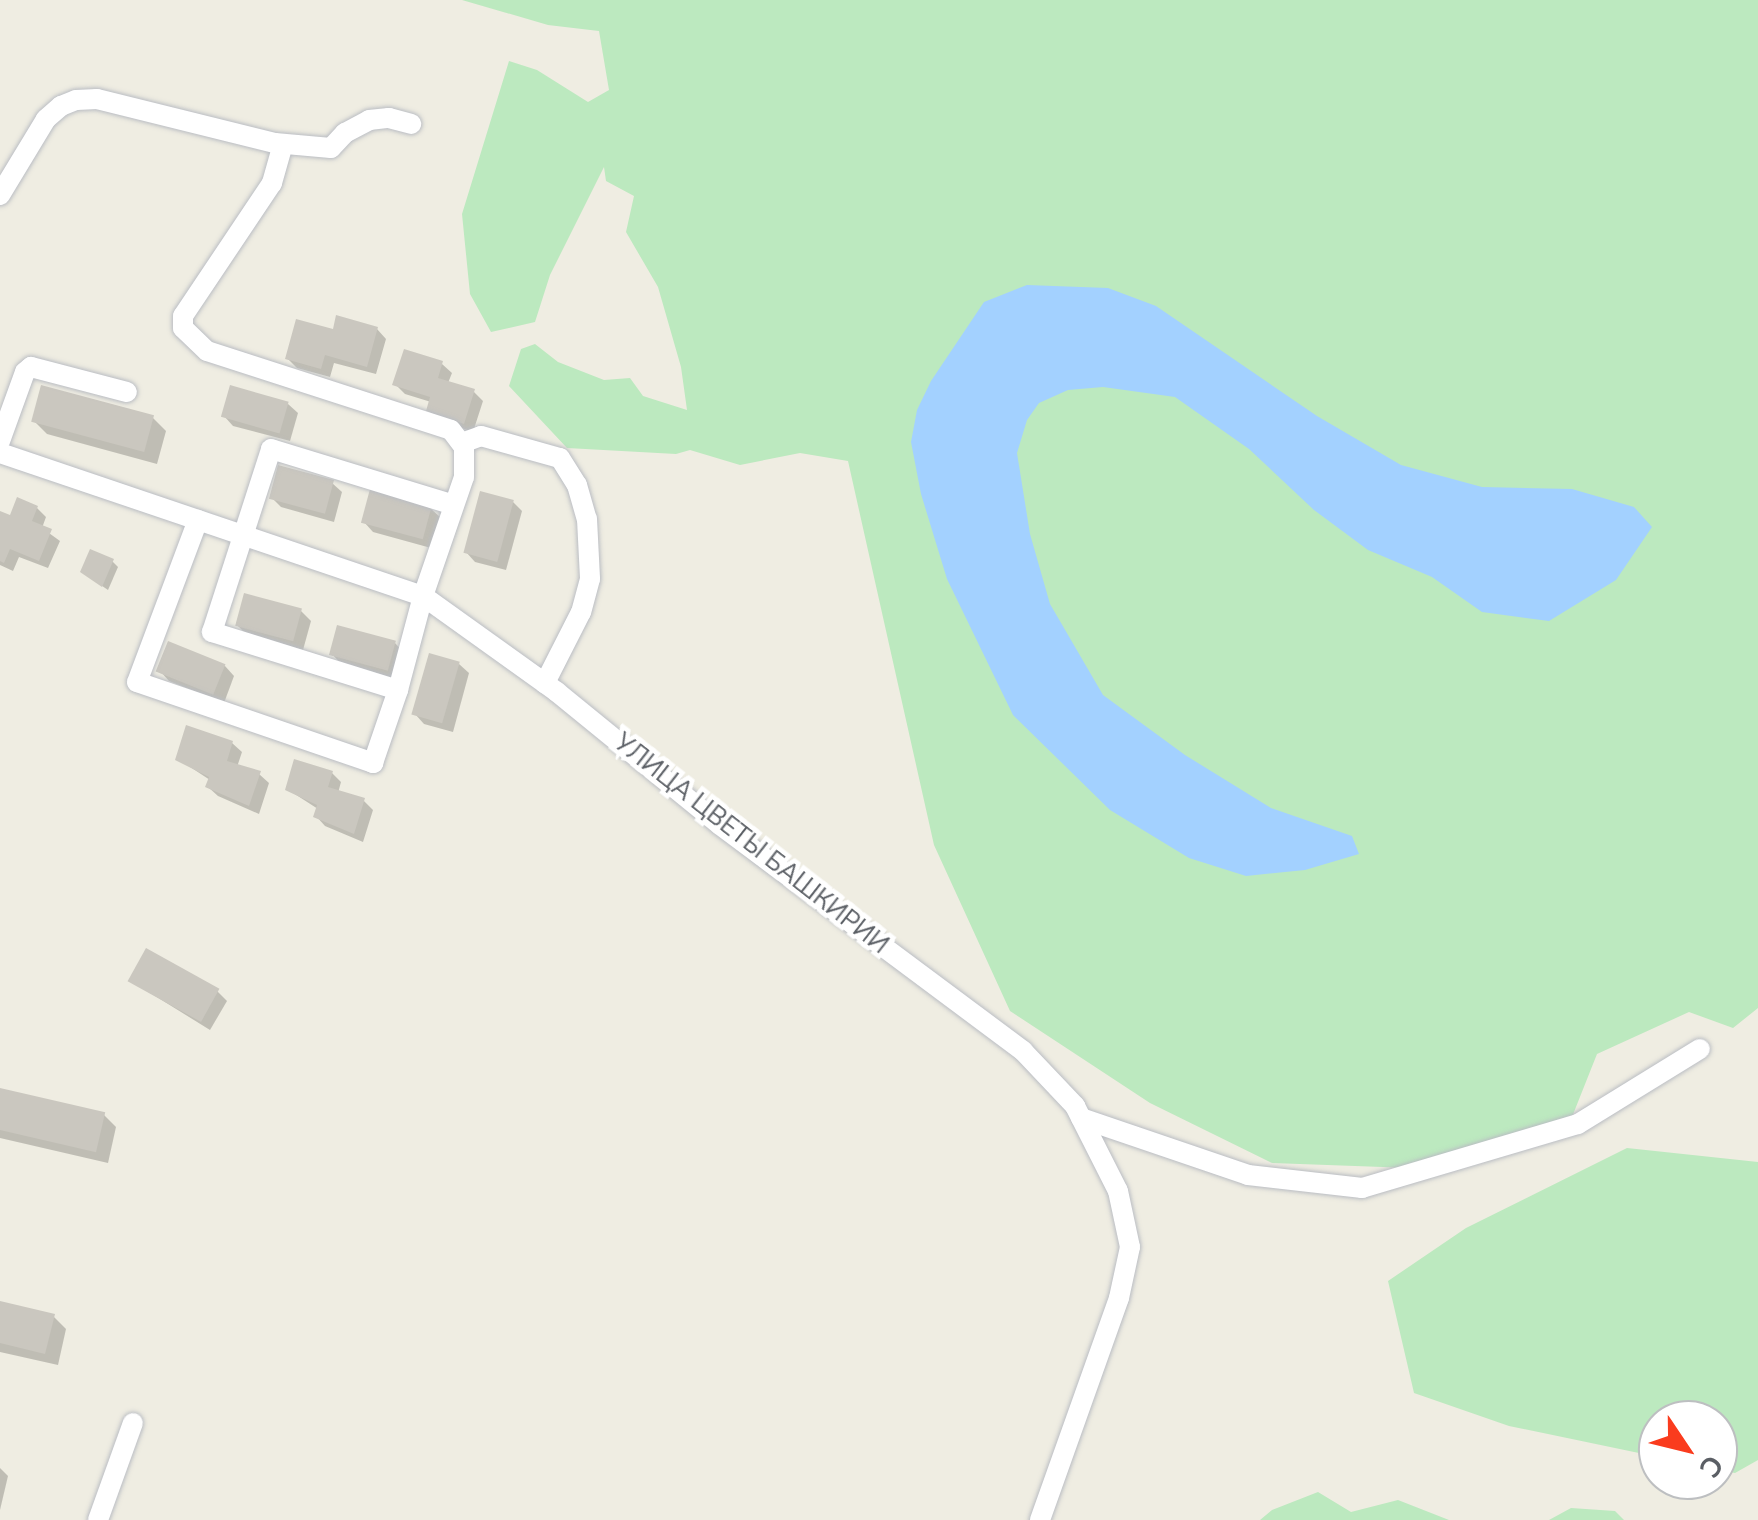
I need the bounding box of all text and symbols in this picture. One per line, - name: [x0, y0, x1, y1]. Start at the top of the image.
- street label: УЛИЦА ЦВЕТЫ БАШКИРИИ: [608, 728, 894, 960]
- north arrow: [1638, 1400, 1738, 1500]
- text: С: [1690, 1447, 1732, 1485]

